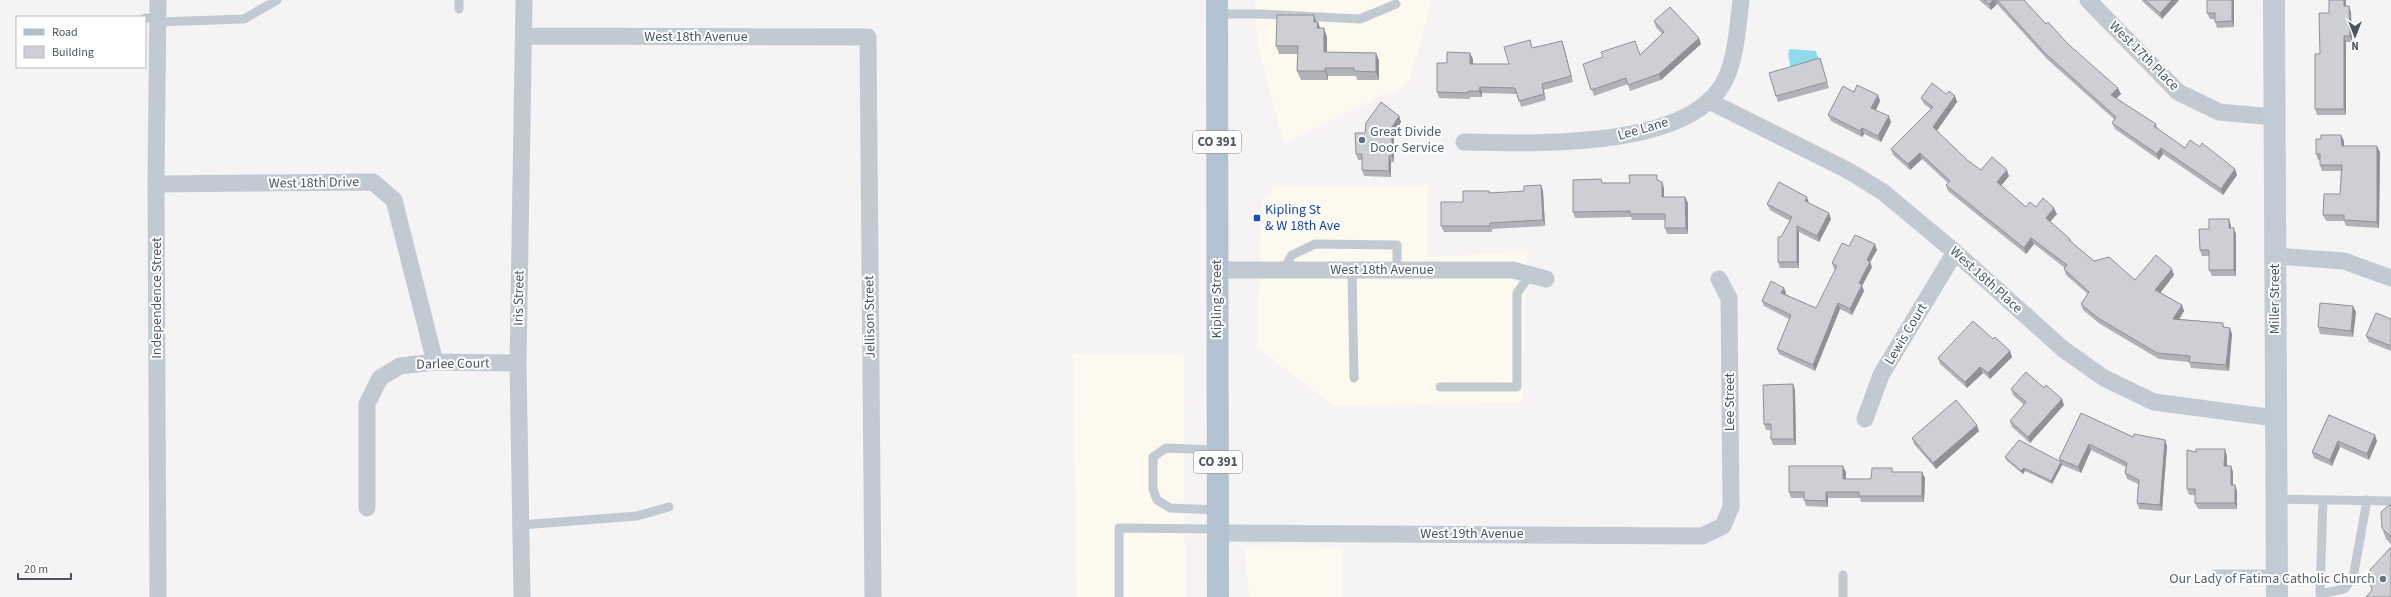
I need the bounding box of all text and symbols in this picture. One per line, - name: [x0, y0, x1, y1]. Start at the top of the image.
- legend: [16, 16, 146, 68]
- north arrow: [2335, 16, 2375, 56]
- street label: West 17th Place: [2105, 17, 2184, 96]
- text: Road: [52, 24, 78, 41]
- street label: West 18th Avenue: [644, 27, 748, 47]
- text: N: [2351, 38, 2359, 53]
- text: Building: [52, 44, 94, 61]
- street label: Lee Lane: [1615, 112, 1671, 146]
- place label: Great Divide Door Service: [1370, 122, 1444, 158]
- road number: CO 391: [1193, 131, 1241, 153]
- marker: Great Divide Door Service: [1357, 135, 1367, 145]
- street label: West 18th Drive: [269, 172, 359, 194]
- place label: Kipling St & W 18th Ave: [1265, 200, 1340, 236]
- marker: Kipling St & W 18th Ave: [1252, 213, 1262, 223]
- street label: Independence Street: [147, 237, 167, 359]
- street label: West 18th Place: [1945, 242, 2027, 318]
- street label: Kipling Street: [1207, 259, 1227, 338]
- street label: West 18th Avenue: [1330, 260, 1434, 280]
- street label: Miller Street: [2265, 264, 2285, 334]
- street label: Iris Street: [509, 270, 529, 326]
- street label: Jellison Street: [859, 275, 881, 359]
- street label: Lewis Court: [1880, 299, 1932, 369]
- street label: Darlee Court: [416, 353, 490, 375]
- street label: Lee Street: [1720, 373, 1740, 431]
- road number: CO 391: [1194, 451, 1242, 473]
- street label: West 19th Avenue: [1420, 524, 1524, 544]
- scale bar: [18, 555, 71, 581]
- text: 20 m: [24, 561, 48, 578]
- place label: Our Lady of Fatima Catholic Church: [2169, 569, 2375, 589]
- marker: Our Lady of Fatima Catholic Church: [2378, 574, 2388, 584]

